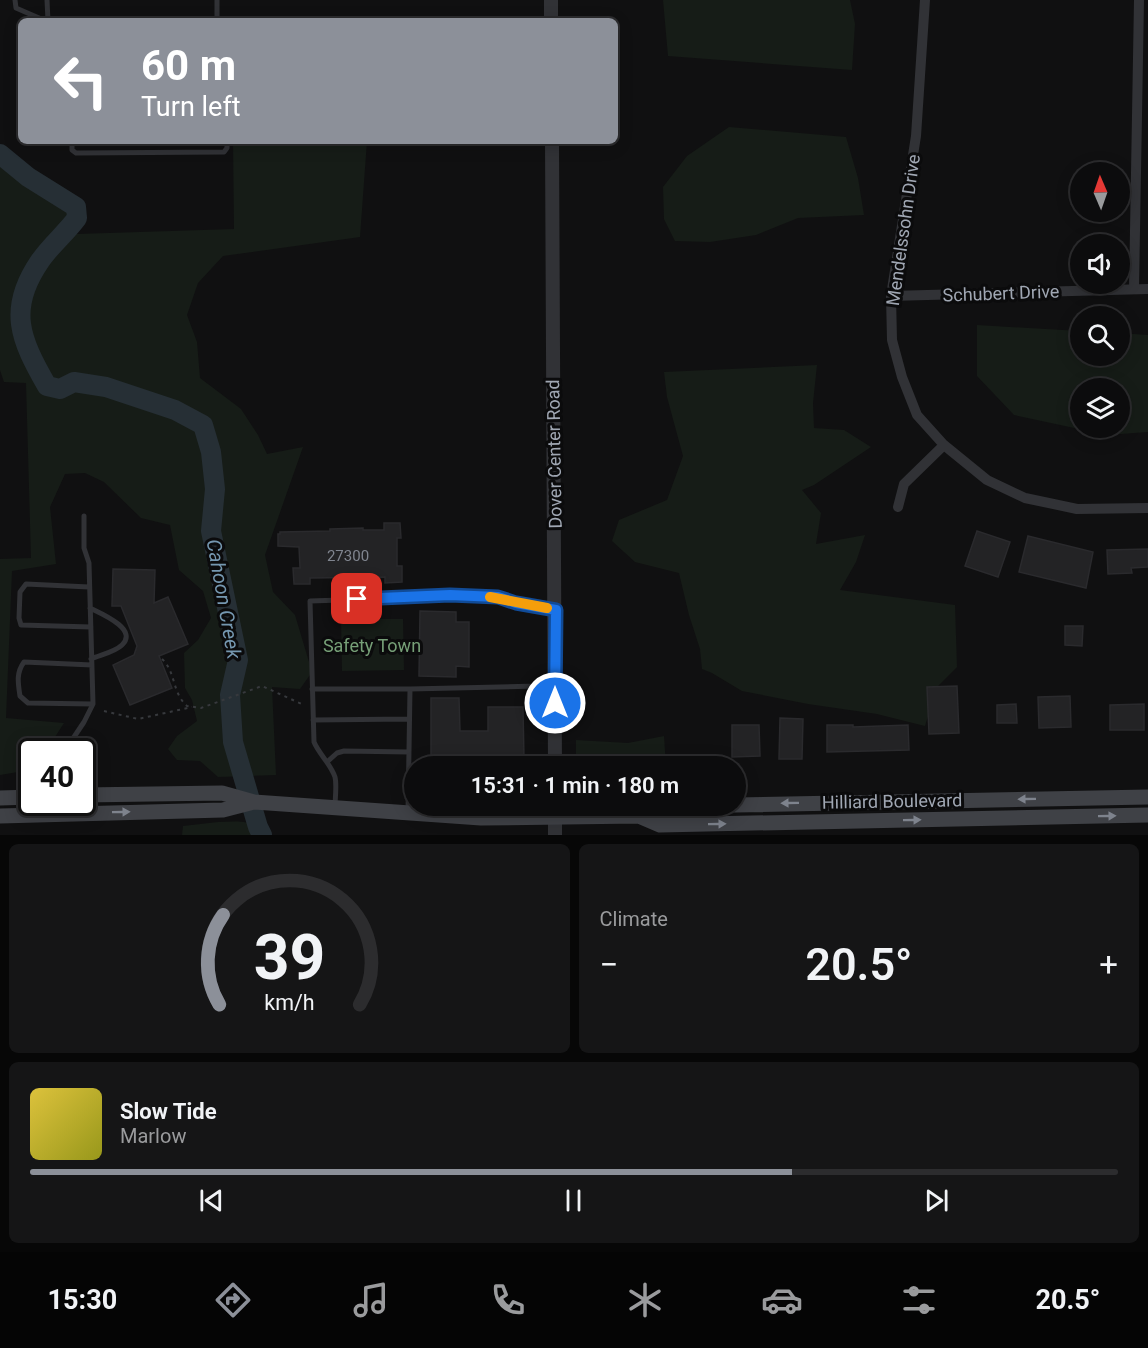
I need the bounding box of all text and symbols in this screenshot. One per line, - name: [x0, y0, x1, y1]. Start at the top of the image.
- text: 60 m: [141, 41, 236, 90]
- icon: left: [42, 42, 120, 120]
- text: Turn left: [141, 91, 241, 123]
- street label: Mendelssohn Drive: [882, 153, 924, 307]
- north arrow: [1070, 162, 1130, 222]
- map controls: [1070, 162, 1130, 438]
- button: sound: [1070, 234, 1130, 294]
- street label: Schubert Drive: [942, 280, 1060, 306]
- button: search: [1070, 306, 1130, 366]
- button: layers: [1070, 378, 1130, 438]
- street label: Dover Center Road: [542, 379, 566, 529]
- water label: Cahoon Creek: [202, 537, 247, 662]
- house number: 27300: [327, 547, 369, 565]
- pin: [331, 573, 382, 624]
- icon: arrive: [340, 582, 373, 615]
- park label: Safety Town: [323, 635, 421, 656]
- position arrow: [523, 671, 587, 735]
- speed limit sign: 40: [18, 738, 96, 816]
- text: 15:31 · 1 min · 180 m: [471, 773, 679, 798]
- street label: Hilliard Boulevard: [822, 789, 962, 813]
- one-way arrow: [1017, 795, 1036, 804]
- one-way arrow: [780, 799, 799, 808]
- one-way arrow: [112, 808, 131, 817]
- one-way arrow: [1097, 812, 1116, 821]
- one-way arrow: [902, 815, 921, 825]
- one-way arrow: [707, 819, 726, 829]
- text: Climate: [600, 907, 668, 931]
- text: 39: [253, 921, 325, 994]
- text: 20.5°: [805, 938, 912, 991]
- text: −: [600, 945, 618, 984]
- text: +: [1099, 945, 1118, 984]
- text: km/h: [264, 991, 314, 1016]
- text: Slow Tide: [120, 1099, 217, 1124]
- text: Marlow: [120, 1124, 186, 1148]
- icon: previous: [195, 1184, 228, 1217]
- icon: pause: [557, 1184, 590, 1217]
- icon: next: [920, 1184, 953, 1217]
- icon: directions: [212, 1279, 254, 1321]
- icon: music: [350, 1279, 392, 1321]
- icon: phone: [487, 1279, 529, 1321]
- icon: climate: [624, 1279, 666, 1321]
- icon: car: [761, 1279, 803, 1321]
- icon: filters: [898, 1279, 940, 1321]
- text: 15:30: [48, 1284, 117, 1316]
- text: 20.5°: [1035, 1284, 1100, 1316]

